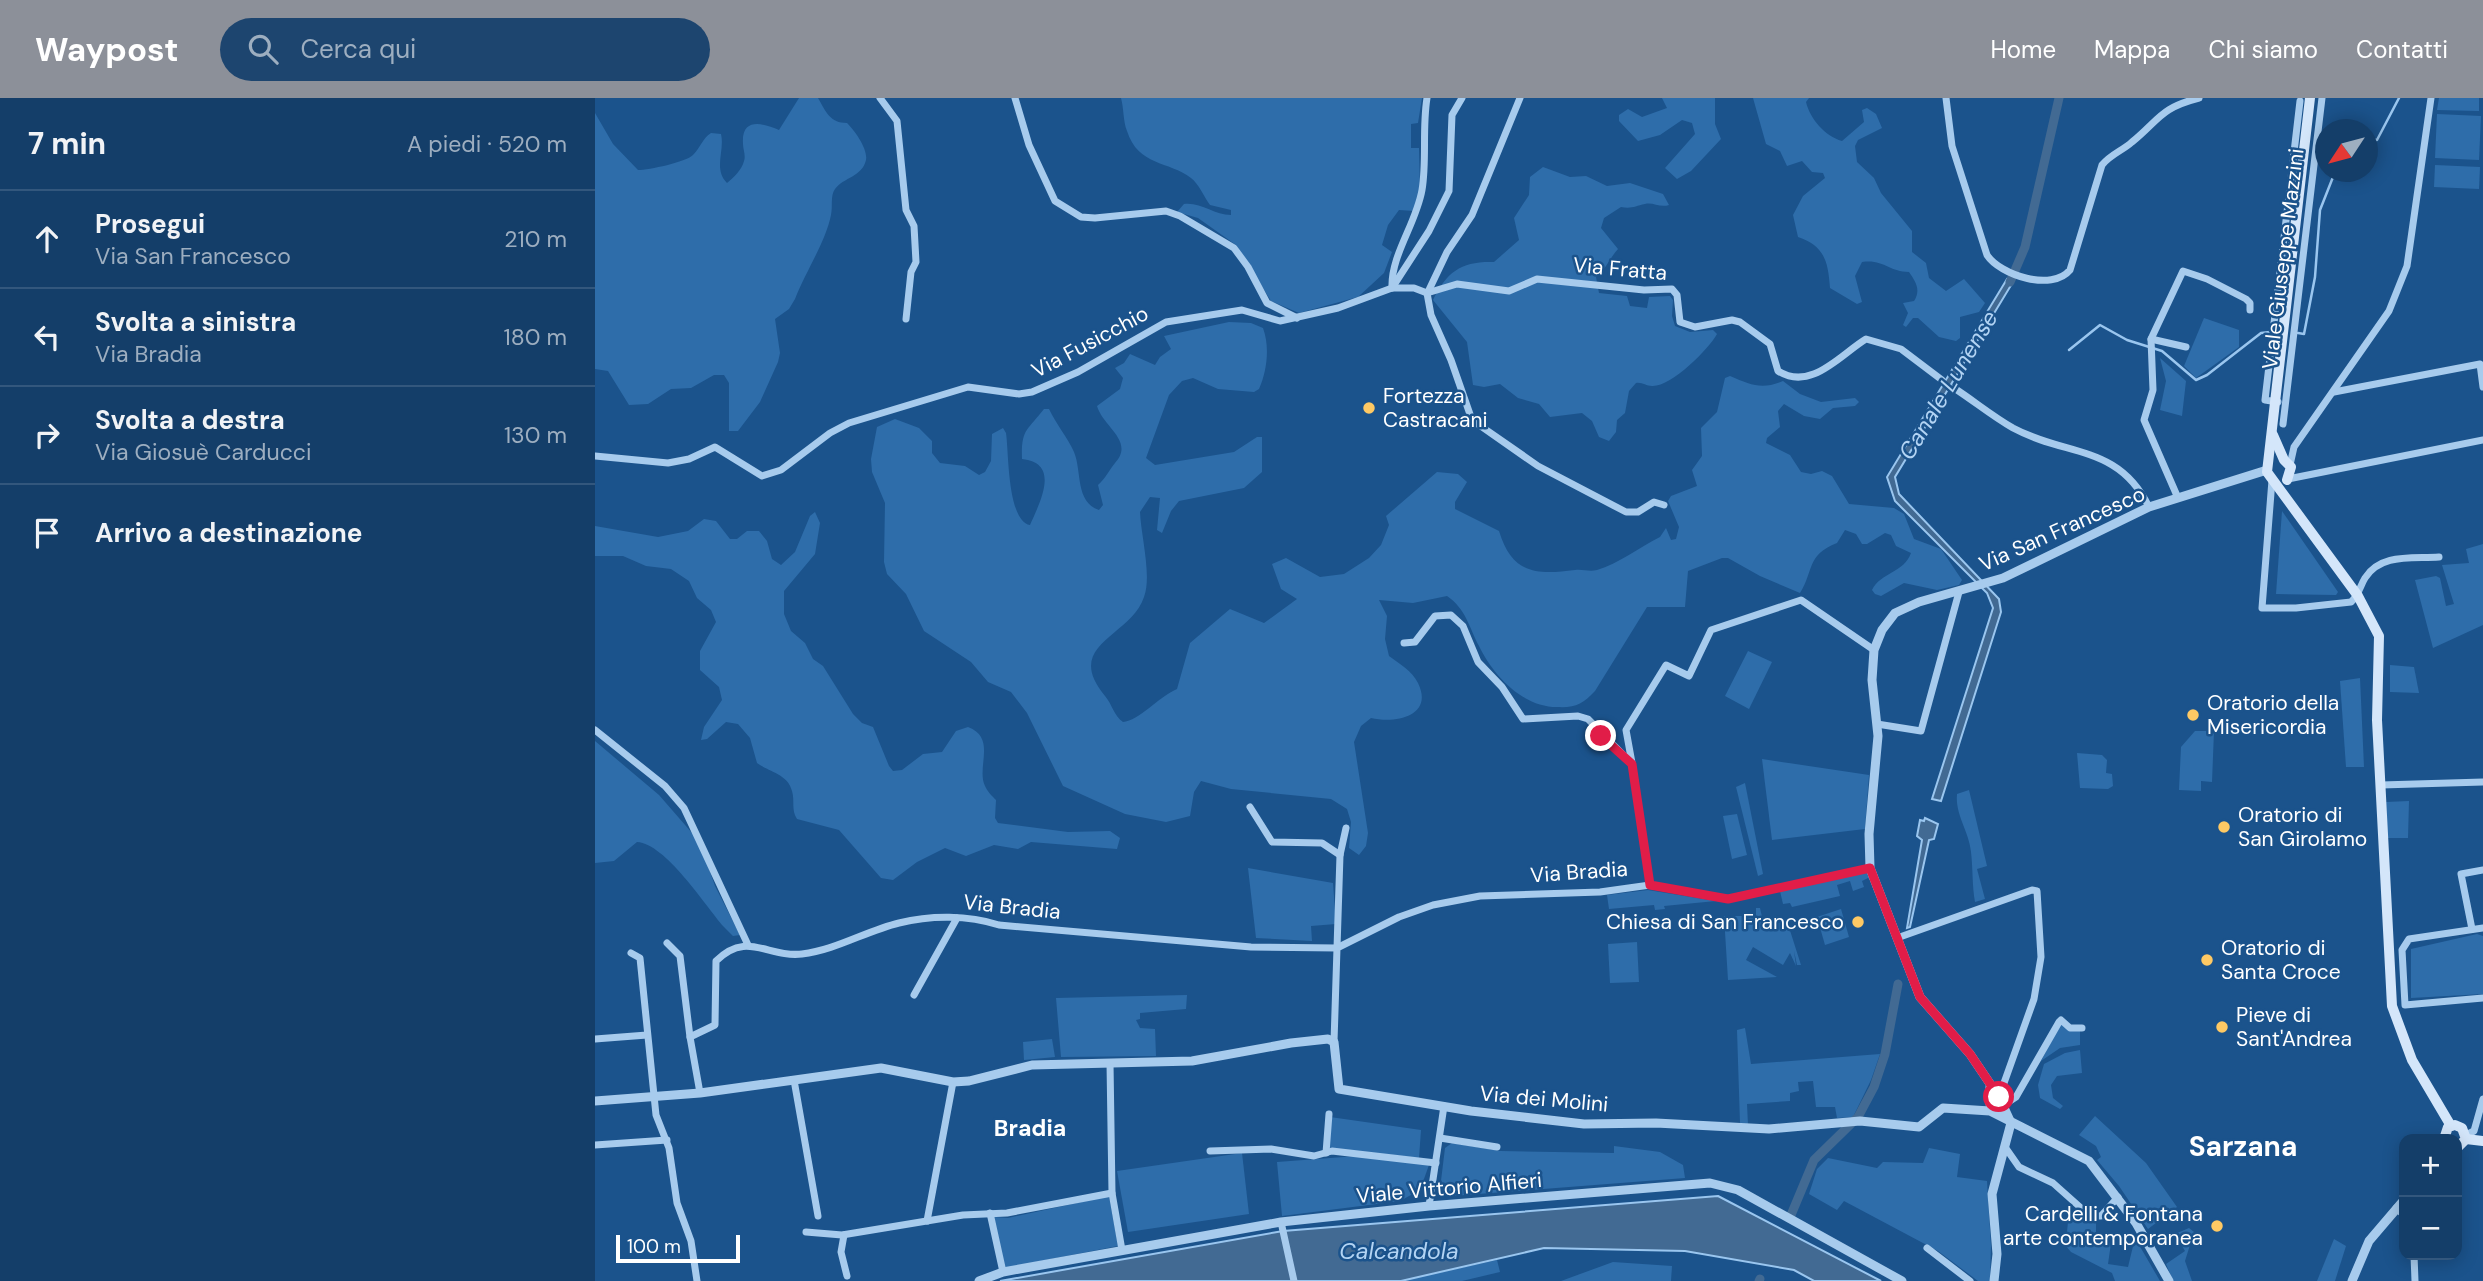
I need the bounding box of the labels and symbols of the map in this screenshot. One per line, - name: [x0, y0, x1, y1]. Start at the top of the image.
- north arrow: [2315, 119, 2378, 182]
- street label: Viale Giuseppe Mazzini: [2256, 147, 2310, 371]
- street label: Via Fratta: [1572, 251, 1668, 287]
- street label: Via Fusicchio: [1027, 299, 1153, 385]
- water label: Canale Lunense: [1892, 305, 2004, 465]
- place label: Fortezza Castracani: [1383, 382, 1488, 434]
- marker: Fortezza Castracani: [1361, 400, 1377, 416]
- street label: Via San Francesco: [1975, 480, 2149, 578]
- place label: Oratorio della Misericordia: [2207, 689, 2339, 741]
- marker: Oratorio della Misericordia: [2185, 707, 2201, 723]
- route end: [1585, 720, 1616, 751]
- place label: Oratorio di San Girolamo: [2238, 801, 2367, 853]
- marker: Oratorio di San Girolamo: [2216, 819, 2232, 835]
- street label: Via Bradia: [1529, 855, 1629, 889]
- street label: Via Bradia: [962, 888, 1062, 926]
- place label: Chiesa di San Francesco: [1606, 908, 1844, 936]
- marker: Chiesa di San Francesco: [1850, 914, 1866, 930]
- place label: Oratorio di Santa Croce: [2221, 934, 2341, 986]
- marker: Oratorio di Santa Croce: [2199, 952, 2215, 968]
- place label: Pieve di Sant'Andrea: [2236, 1001, 2352, 1053]
- marker: Pieve di Sant'Andrea: [2214, 1019, 2230, 1035]
- street label: Via dei Molini: [1479, 1079, 1609, 1119]
- route start: [1983, 1081, 2014, 1112]
- district label: Bradia: [994, 1113, 1066, 1143]
- district label: Sarzana: [2189, 1128, 2297, 1165]
- street label: Viale Vittorio Alfieri: [1355, 1166, 1543, 1210]
- place label: Cardelli & Fontana arte contemporanea: [2003, 1200, 2203, 1252]
- marker: Cardelli & Fontana arte contemporanea: [2209, 1218, 2225, 1234]
- scale bar: [616, 1232, 740, 1264]
- water label: Calcandola: [1339, 1236, 1459, 1266]

